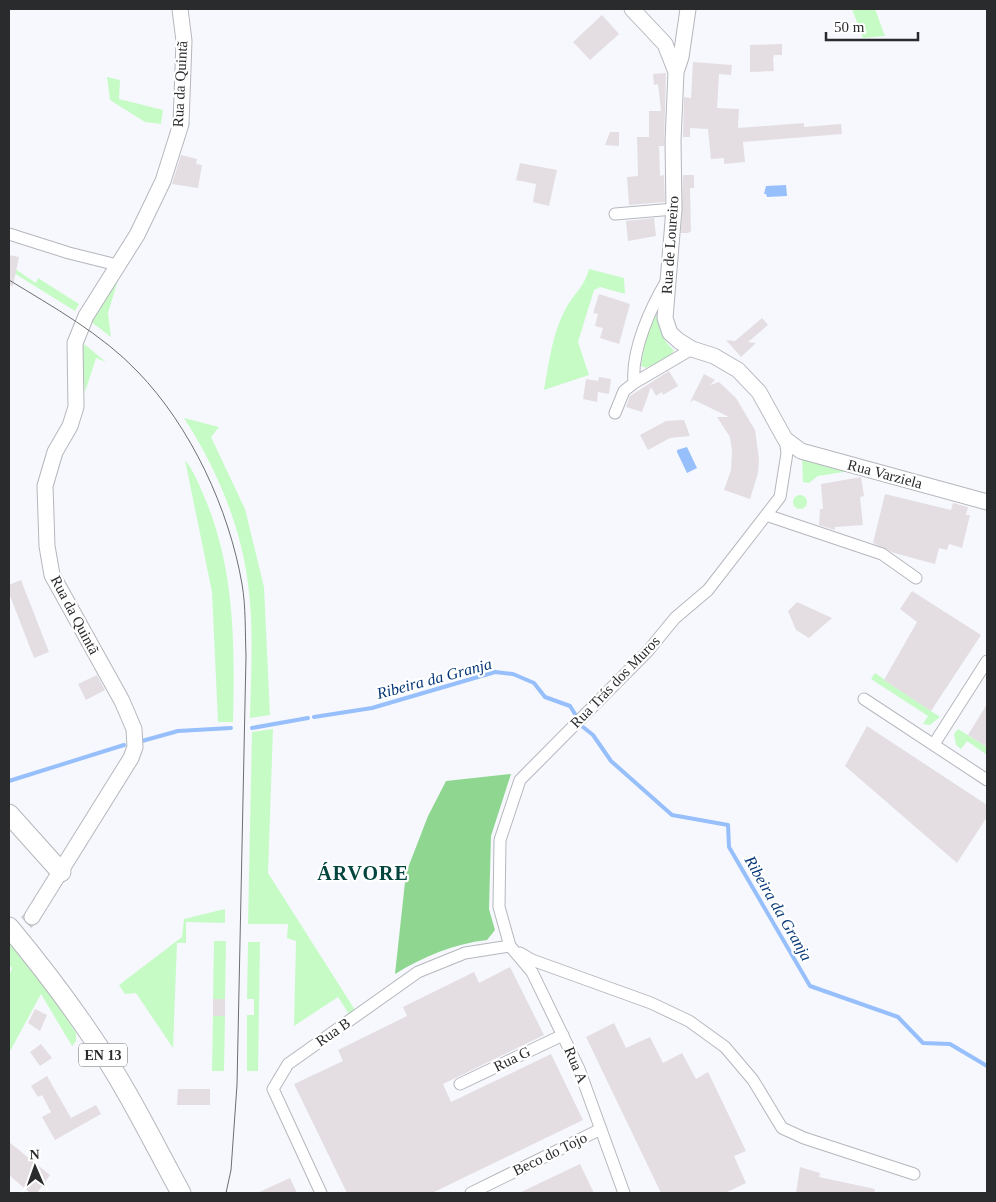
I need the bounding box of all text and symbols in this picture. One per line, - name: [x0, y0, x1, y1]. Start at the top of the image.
- scale bar: [826, 10, 918, 42]
- text: 50 m: [834, 19, 865, 35]
- street label: Rua da Quintã: [170, 40, 190, 128]
- street label: Rua de Loureiro: [659, 195, 681, 295]
- street label: Rua Varziela: [846, 456, 924, 492]
- street label: Rua da Quintã: [48, 573, 103, 657]
- street label: Rua Trás dos Muros: [567, 633, 663, 731]
- water label: Ribeira da Granja: [374, 655, 494, 703]
- water label: Ribeira da Granja: [740, 852, 815, 964]
- district label: ÁRVORE: [317, 862, 409, 884]
- street label: Rua B: [313, 1015, 353, 1049]
- street label: Rua G: [491, 1043, 533, 1075]
- road number: EN 13: [79, 1044, 127, 1066]
- street label: Rua A: [561, 1044, 591, 1086]
- street label: Beco do Tojo: [510, 1129, 590, 1179]
- north arrow: [10, 1142, 60, 1192]
- text: N: [29, 1147, 40, 1162]

